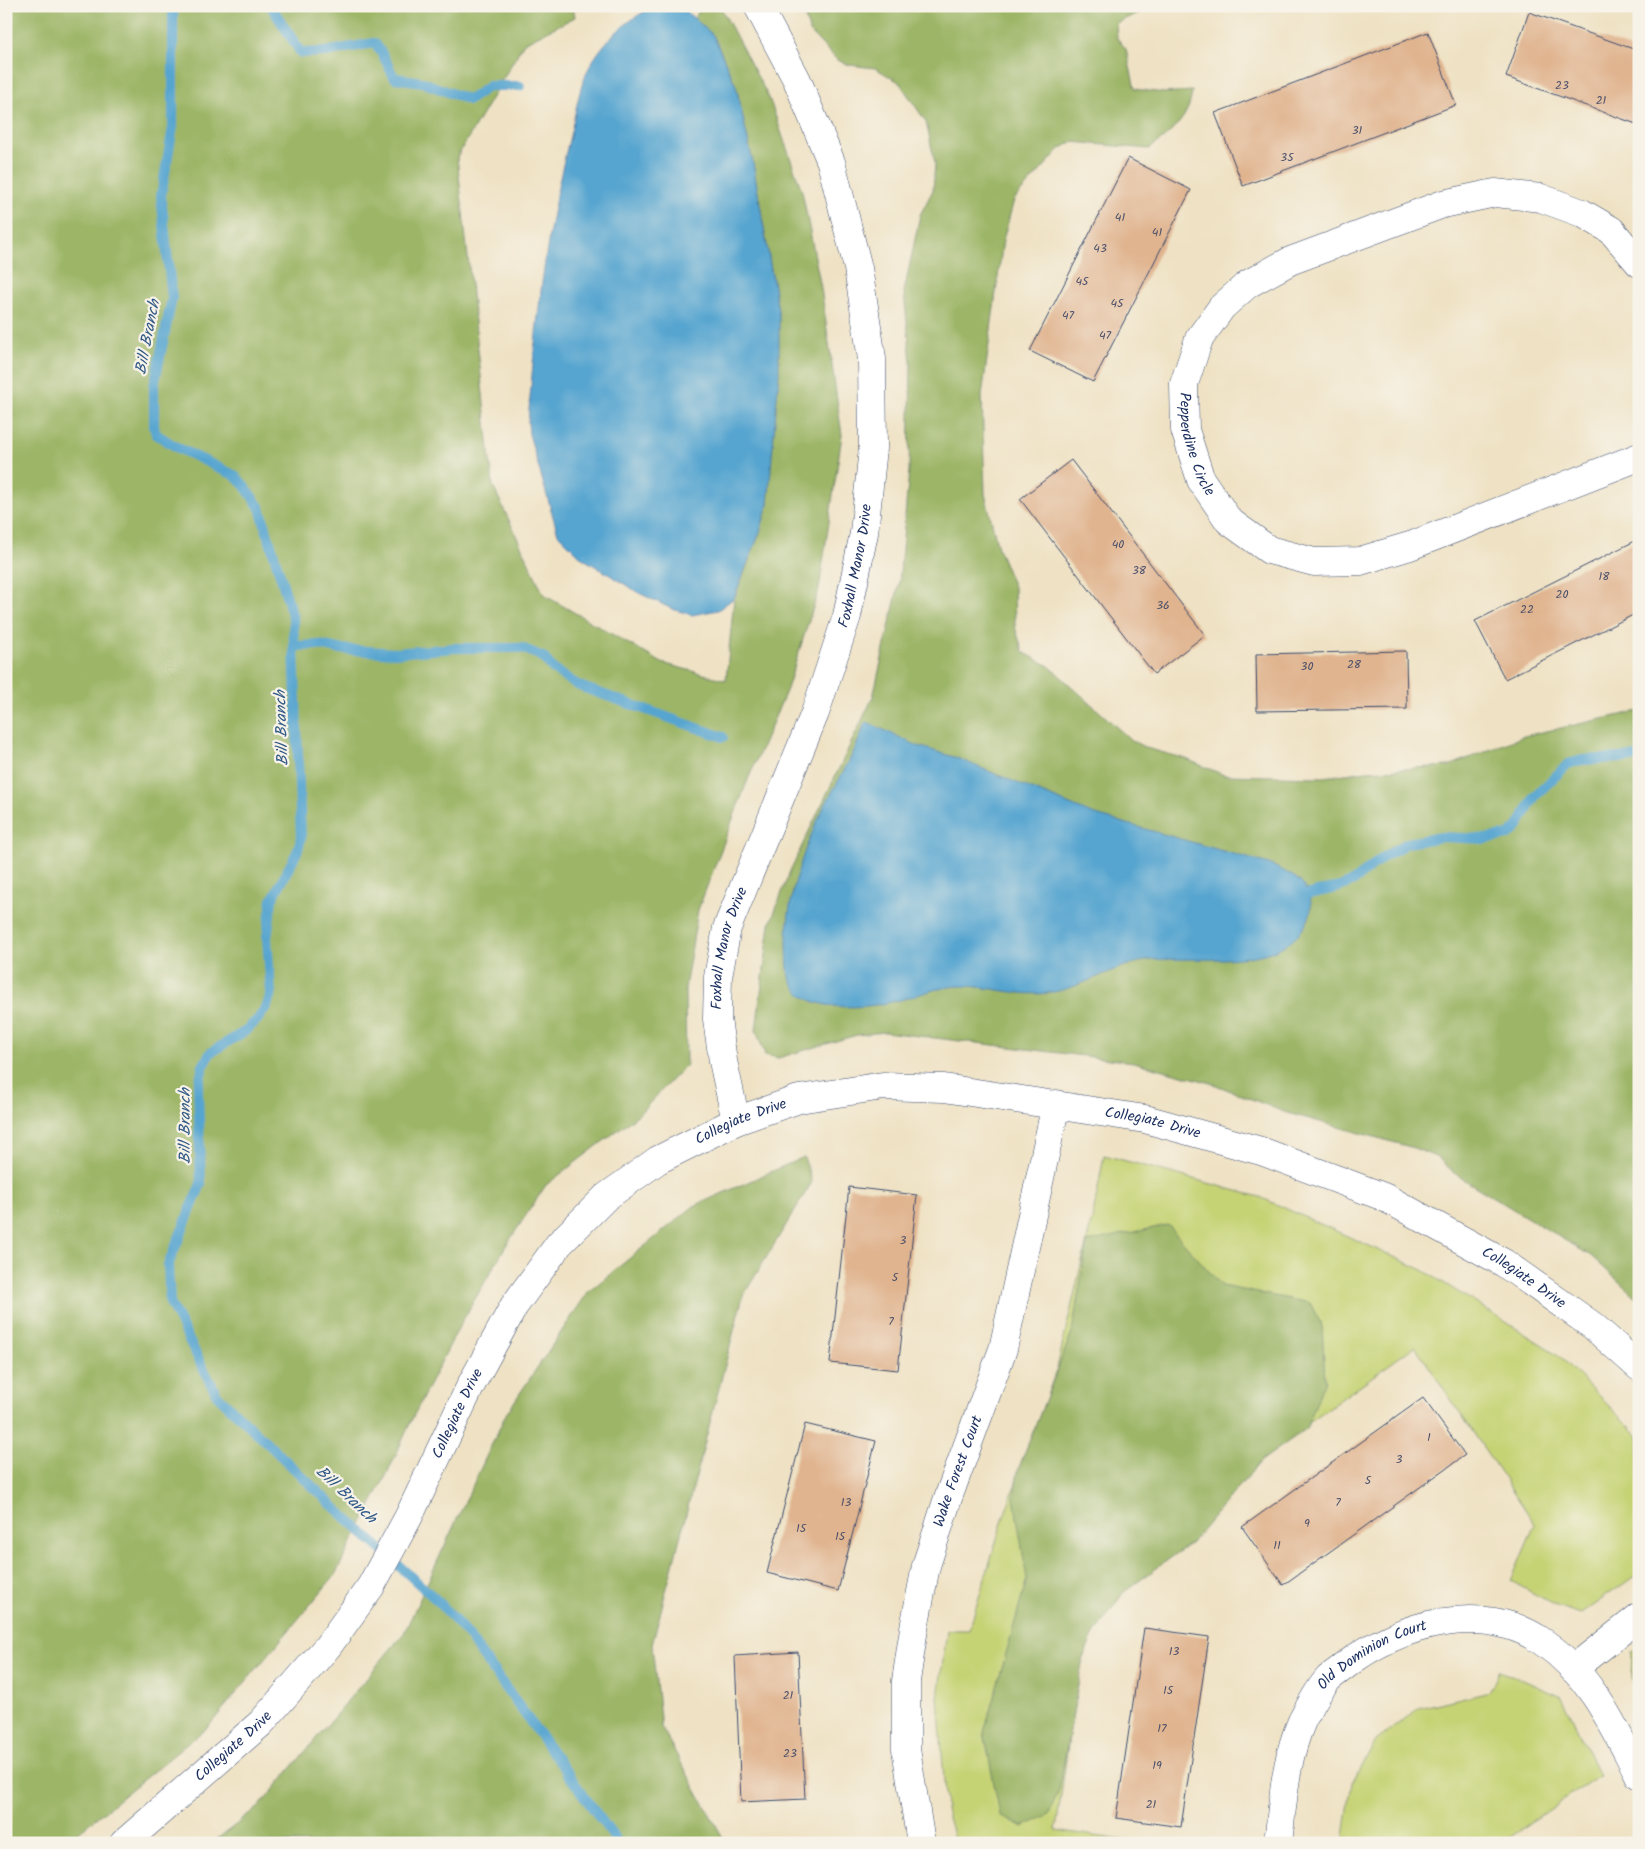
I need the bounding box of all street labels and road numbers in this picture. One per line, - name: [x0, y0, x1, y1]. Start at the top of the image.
- street label: Pepperdine Circle: [1172, 392, 1221, 501]
- street label: Foxhall Manor Drive: [832, 503, 879, 631]
- street label: Foxhall Manor Drive: [705, 883, 755, 1010]
- street label: Collegiate Drive: [691, 1092, 790, 1152]
- street label: Collegiate Drive: [1103, 1101, 1203, 1146]
- street label: Collegiate Drive: [1477, 1241, 1571, 1315]
- street label: Collegiate Drive: [426, 1364, 490, 1463]
- street label: Wake Forest Court: [927, 1412, 989, 1530]
- street label: Old Dominion Court: [1311, 1614, 1430, 1695]
- street label: Collegiate Drive: [189, 1705, 279, 1788]

